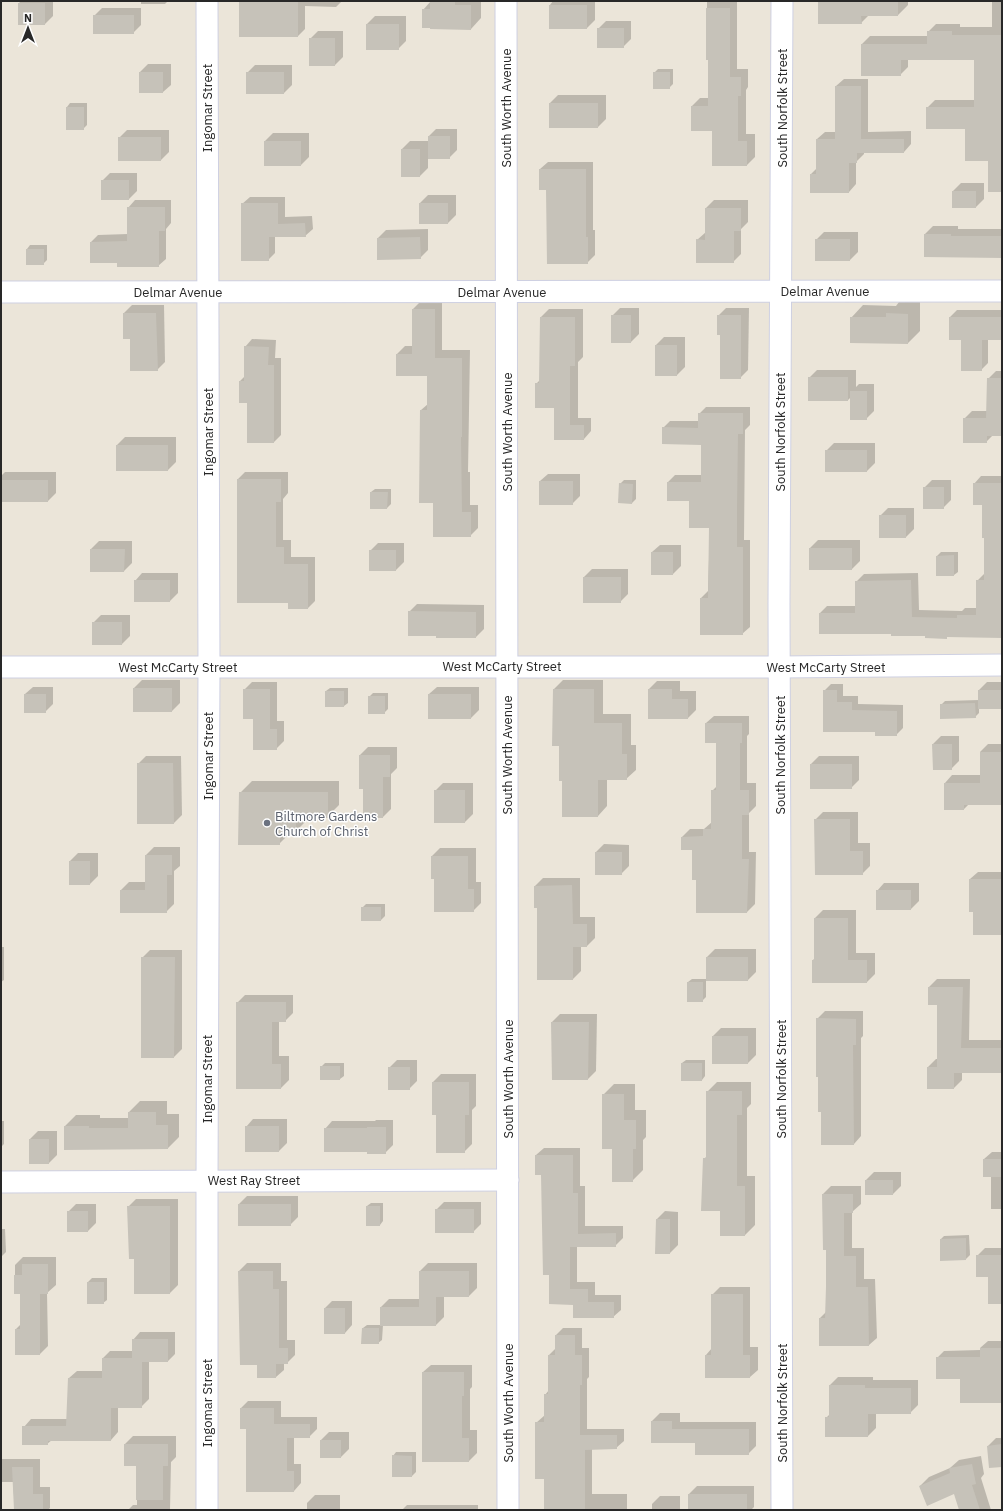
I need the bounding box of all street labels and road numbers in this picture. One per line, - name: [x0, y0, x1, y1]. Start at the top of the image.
- street label: South Worth Avenue: [498, 48, 515, 168]
- street label: South Norfolk Street: [774, 48, 791, 168]
- street label: Ingomar Street: [199, 64, 216, 152]
- street label: Delmar Avenue: [781, 283, 869, 300]
- street label: Delmar Avenue: [134, 284, 222, 301]
- street label: Delmar Avenue: [458, 284, 546, 301]
- street label: South Worth Avenue: [499, 372, 516, 492]
- street label: South Norfolk Street: [772, 372, 789, 492]
- street label: Ingomar Street: [200, 388, 217, 476]
- street label: West McCarty Street: [442, 658, 562, 675]
- street label: West McCarty Street: [118, 659, 238, 676]
- street label: West McCarty Street: [766, 659, 886, 676]
- street label: South Worth Avenue: [499, 695, 516, 815]
- street label: South Norfolk Street: [772, 695, 789, 815]
- street label: Ingomar Street: [200, 712, 217, 800]
- street label: South Worth Avenue: [500, 1019, 517, 1139]
- street label: South Norfolk Street: [773, 1019, 790, 1139]
- street label: Ingomar Street: [199, 1035, 216, 1123]
- street label: West Ray Street: [208, 1172, 300, 1189]
- street label: South Worth Avenue: [500, 1343, 517, 1463]
- street label: South Norfolk Street: [774, 1343, 791, 1463]
- street label: Ingomar Street: [199, 1359, 216, 1447]

